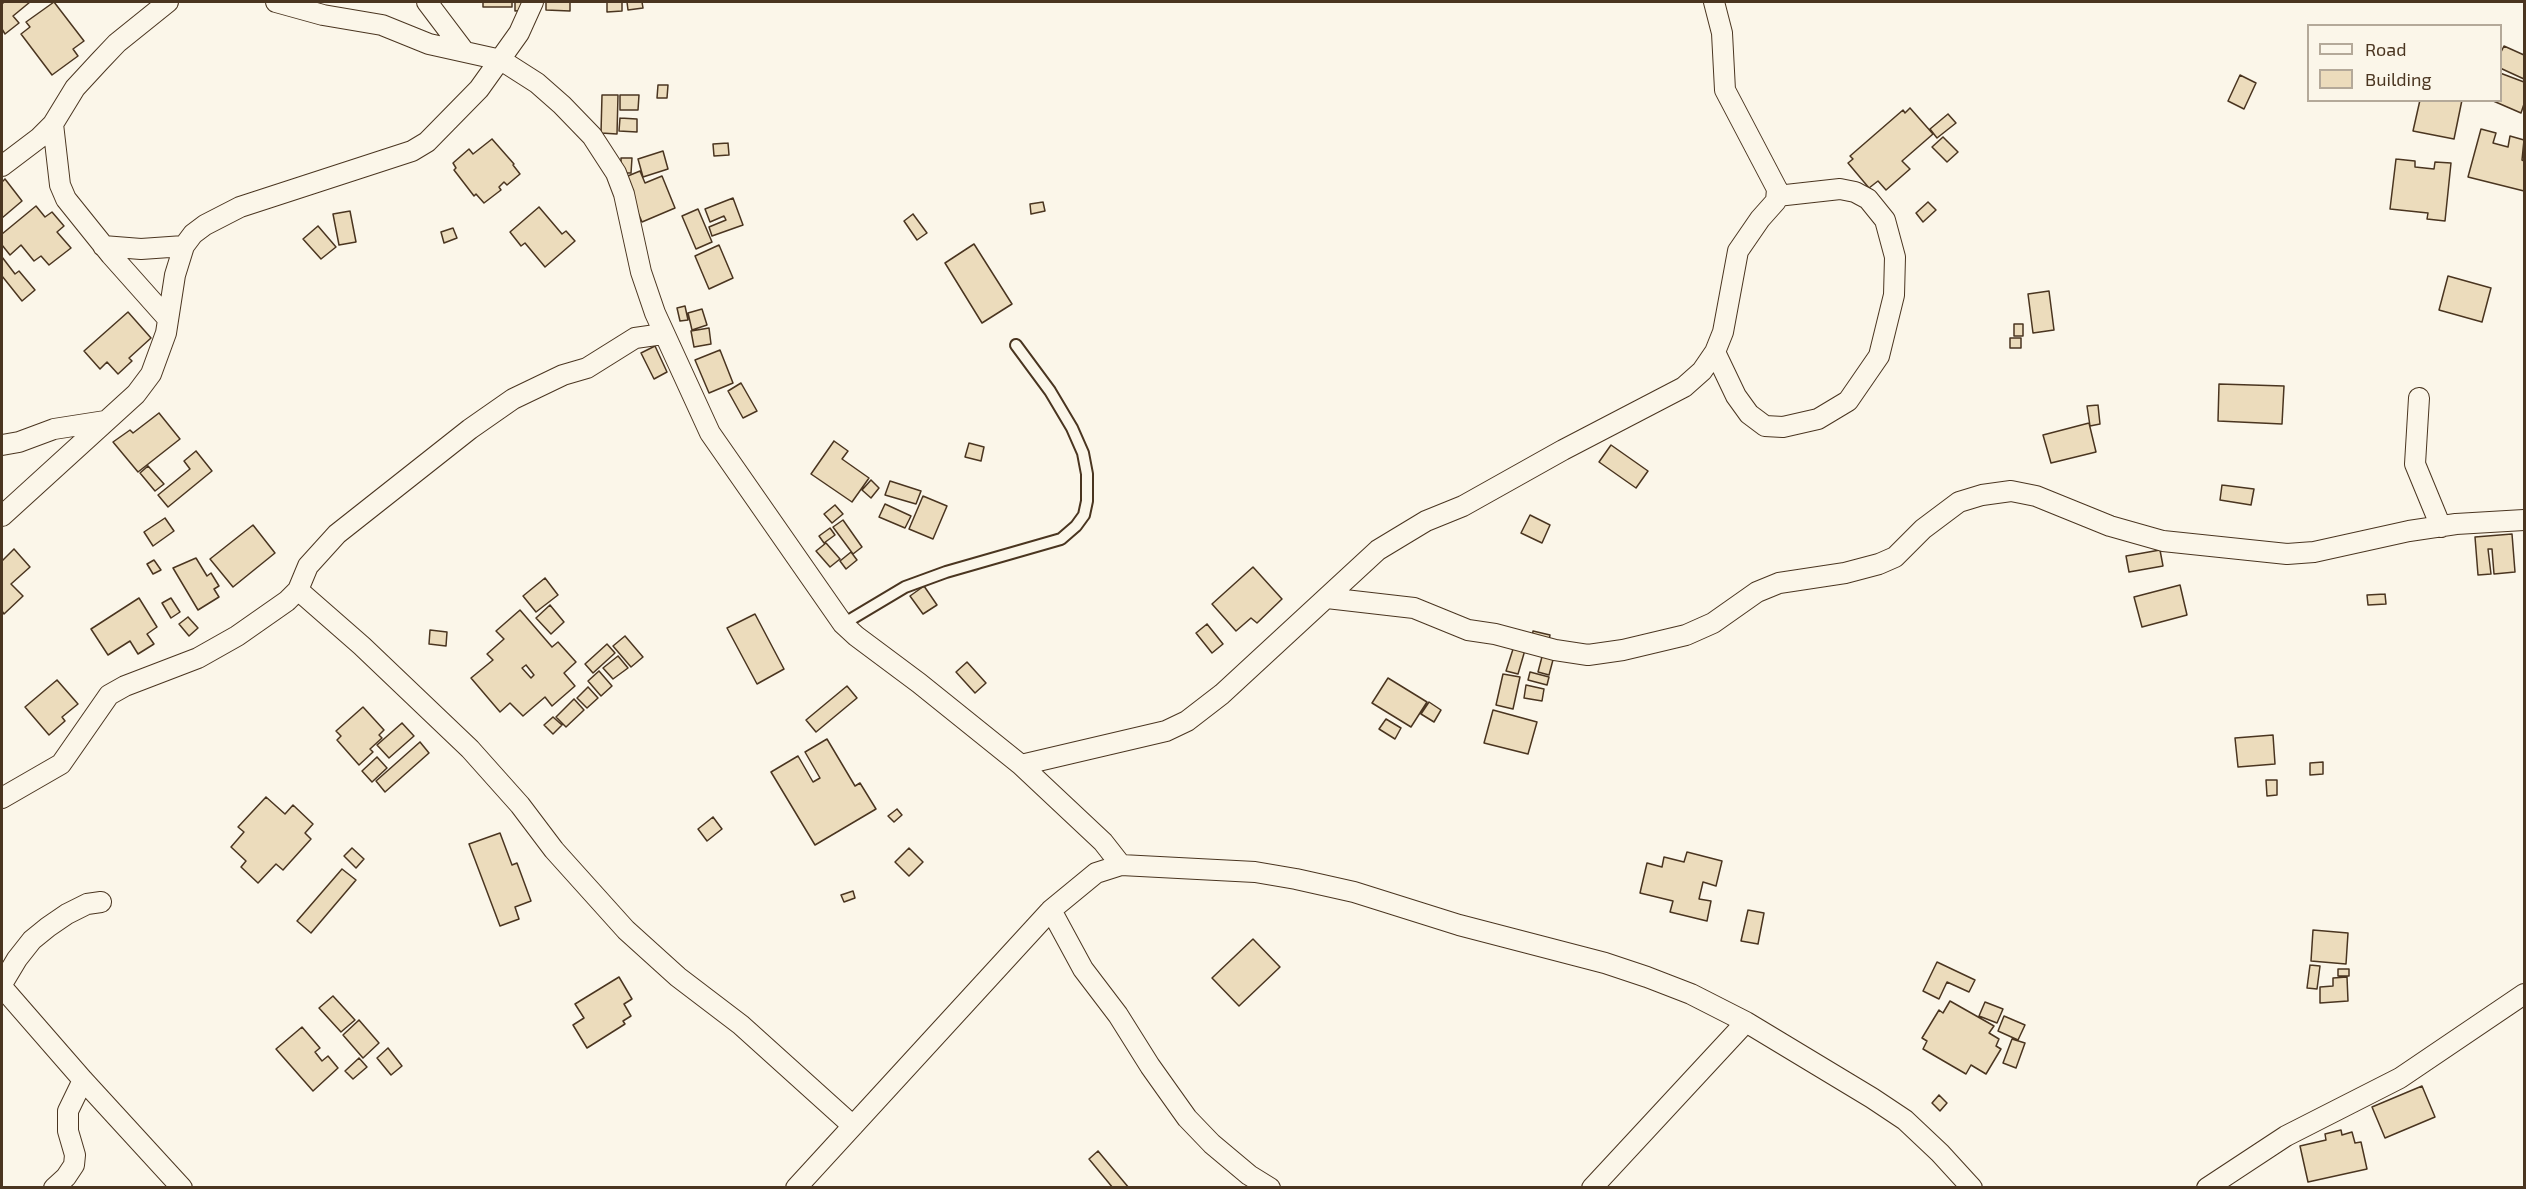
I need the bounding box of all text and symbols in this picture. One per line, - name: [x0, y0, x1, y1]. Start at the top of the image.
- legend: [2307, 24, 2502, 102]
- text: Road: [2365, 38, 2406, 60]
- text: Building: [2365, 68, 2432, 90]

